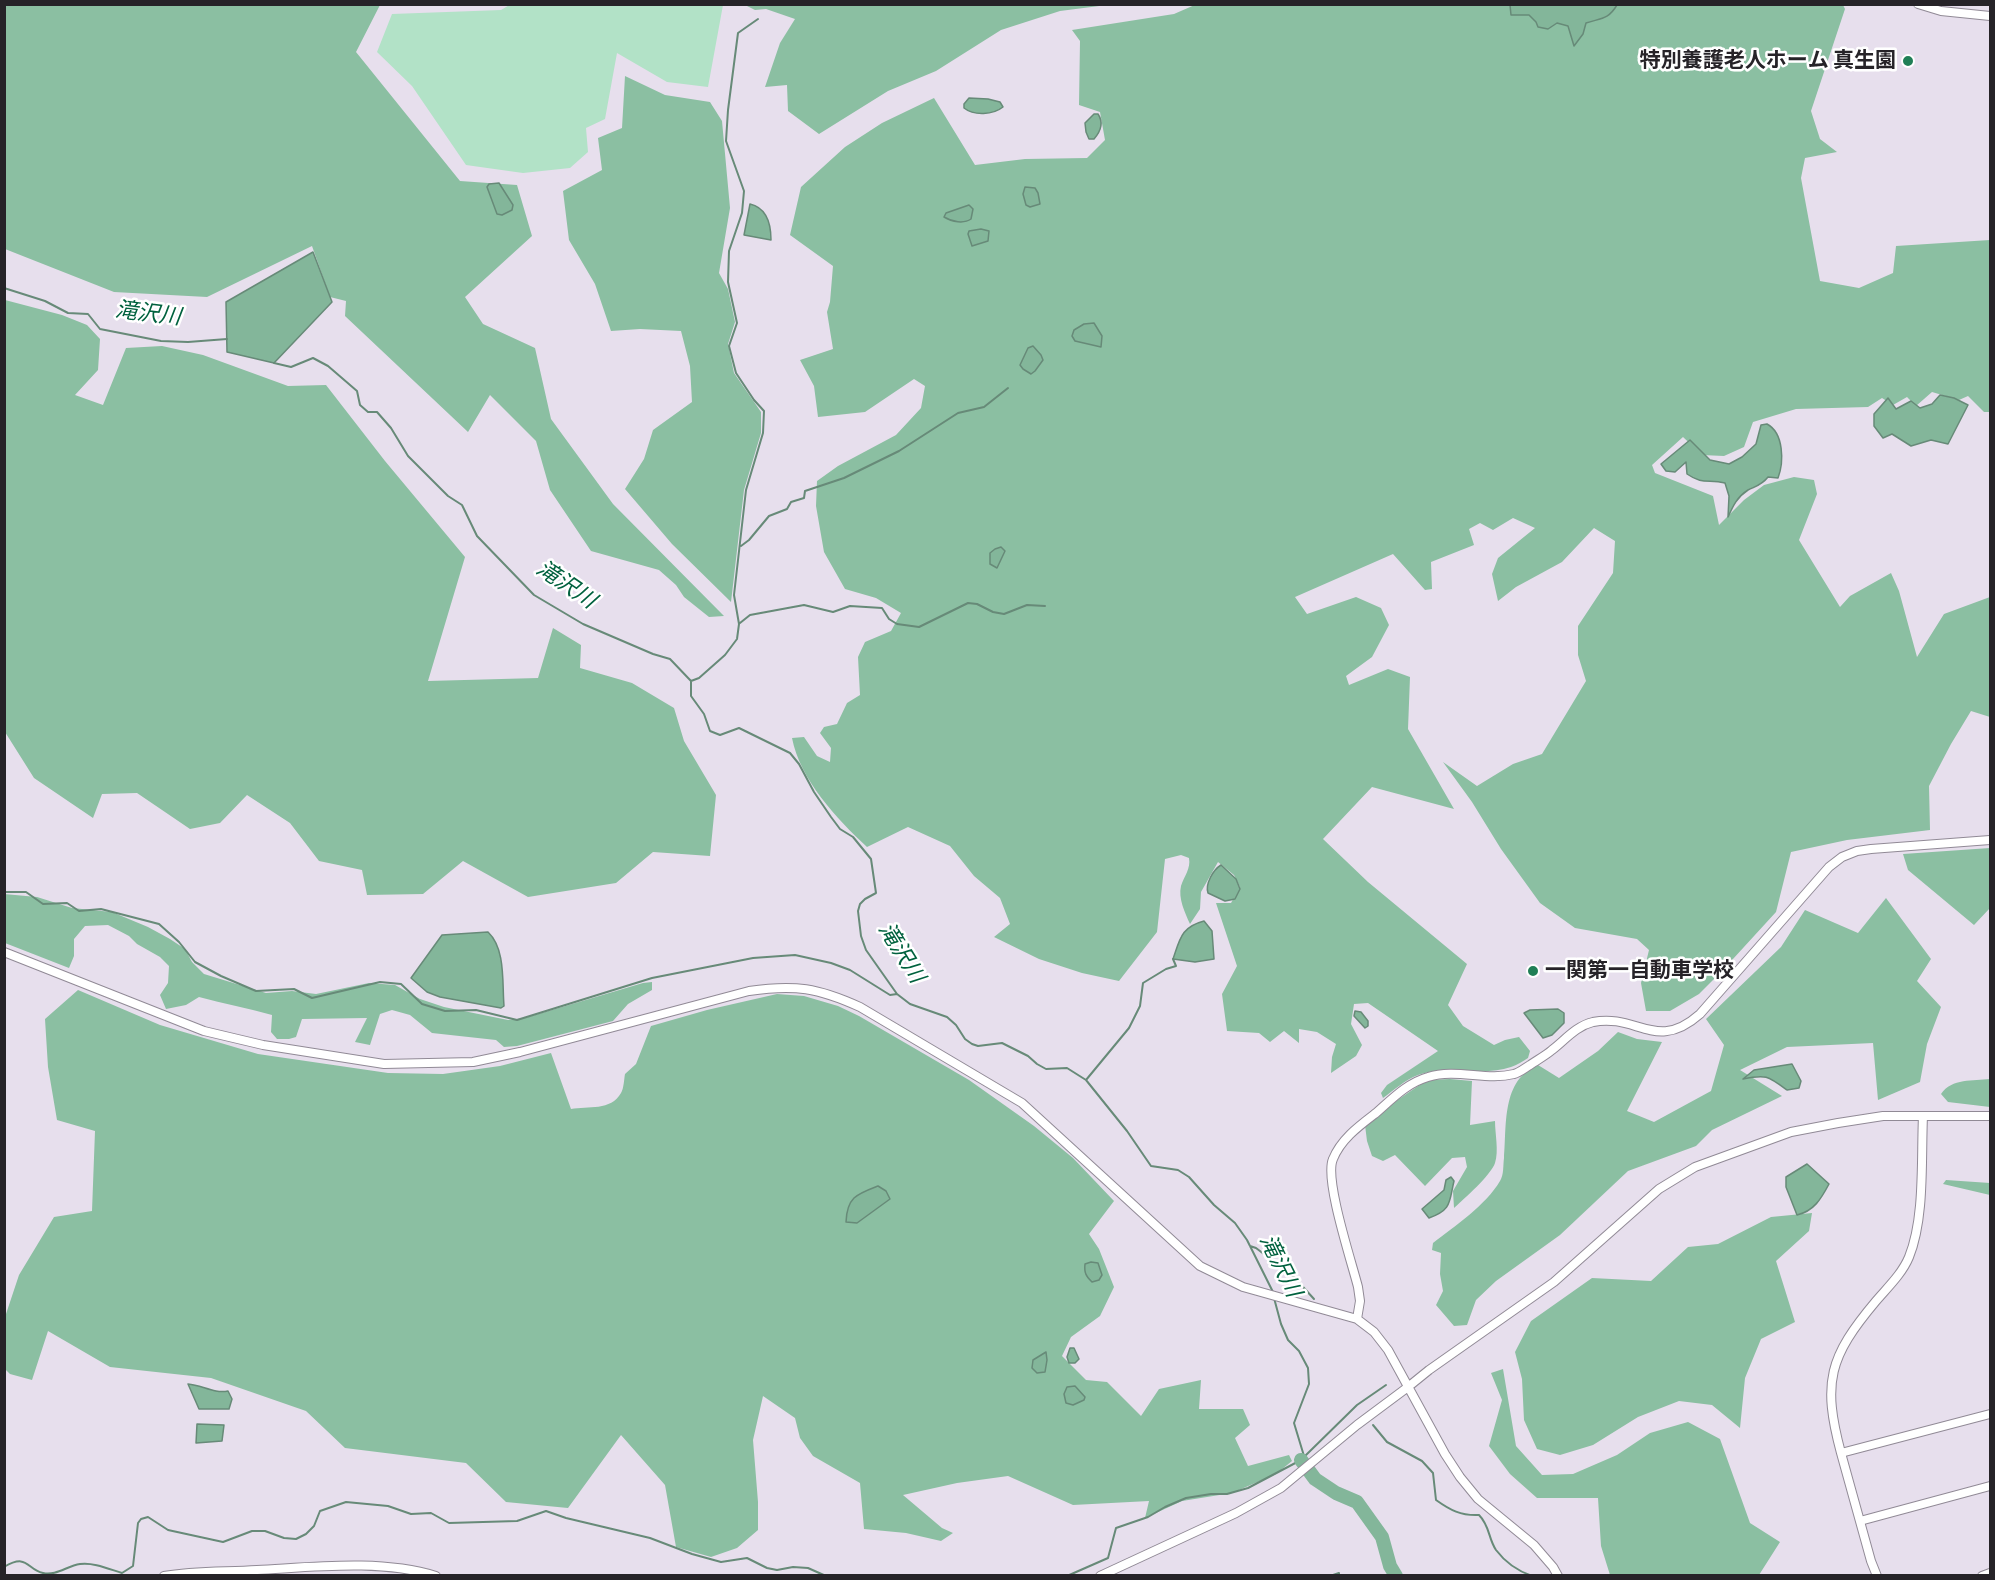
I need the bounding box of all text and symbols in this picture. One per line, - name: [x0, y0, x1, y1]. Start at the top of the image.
- place label: 特別養護老人ホーム 真生園: [1640, 48, 1896, 74]
- marker: 特別養護老人ホーム 真生園: [1901, 54, 1915, 68]
- water label: 滝沢川: [114, 297, 182, 331]
- water label: 滝沢川: [531, 556, 601, 614]
- water label: 滝沢川: [872, 918, 930, 988]
- place label: 一関第一自動車学校: [1545, 958, 1734, 984]
- marker: 一関第一自動車学校: [1526, 964, 1540, 978]
- water label: 滝沢川: [1254, 1231, 1306, 1301]

